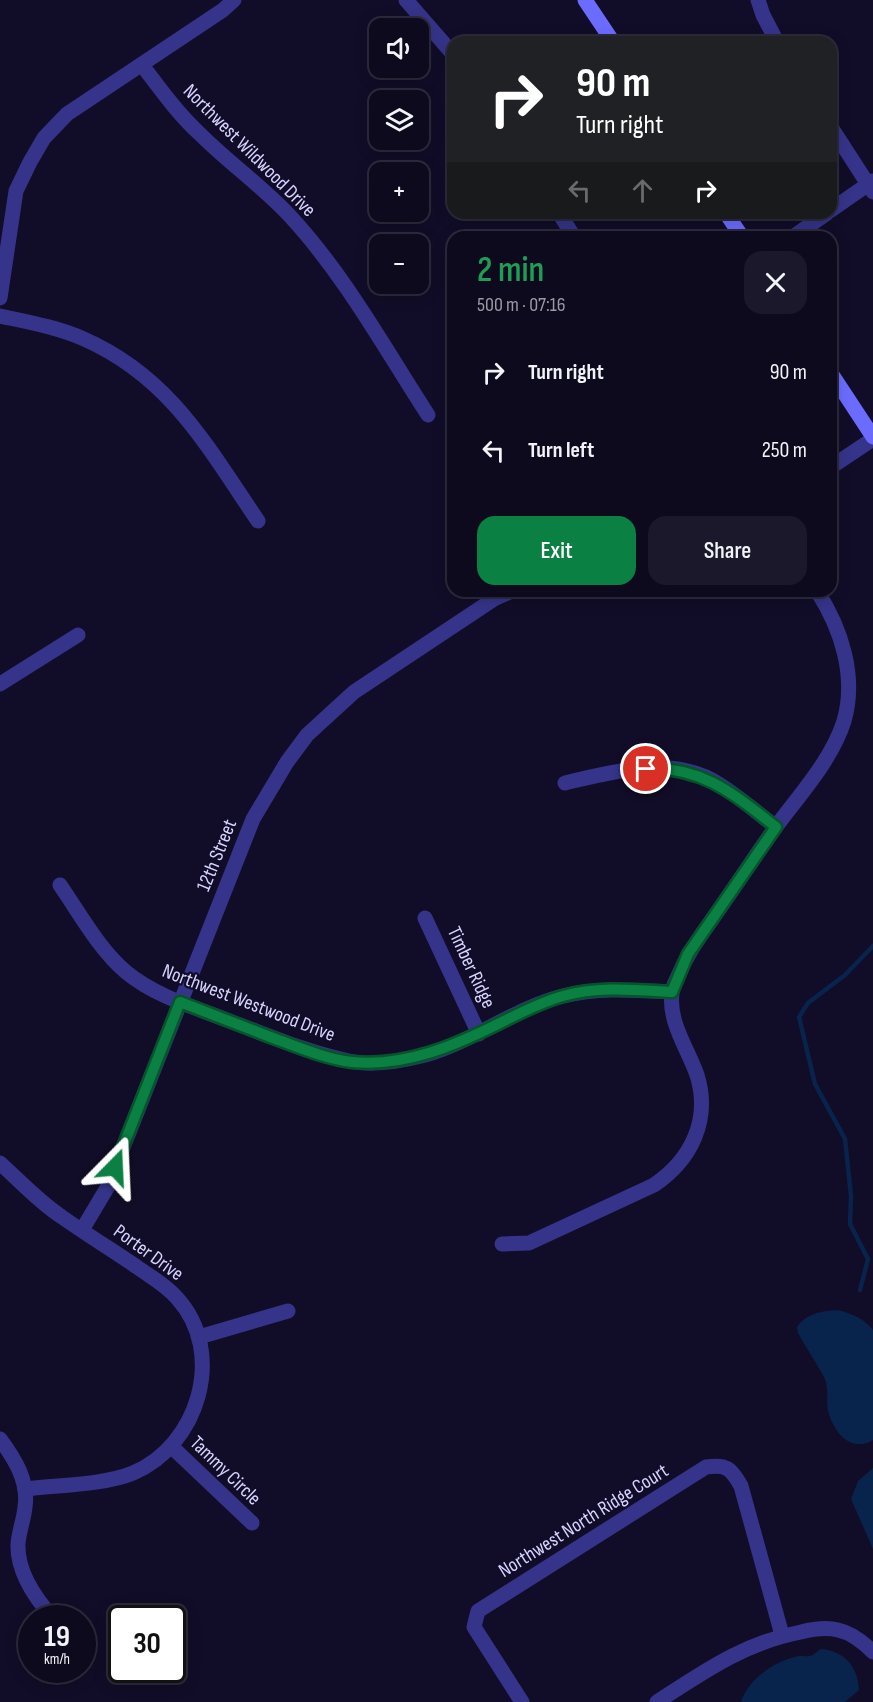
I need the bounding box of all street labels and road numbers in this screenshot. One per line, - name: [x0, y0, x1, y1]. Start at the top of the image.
- street label: Northwest Wildwood Drive: [178, 79, 321, 222]
- street label: 12th Street: [192, 816, 242, 895]
- street label: Timber Ridge: [442, 923, 500, 1012]
- street label: Northwest Westwood Drive: [159, 959, 338, 1047]
- street label: Porter Drive: [109, 1219, 188, 1286]
- street label: Tammy Circle: [185, 1431, 266, 1510]
- street label: Northwest North Ridge Court: [494, 1459, 673, 1583]

